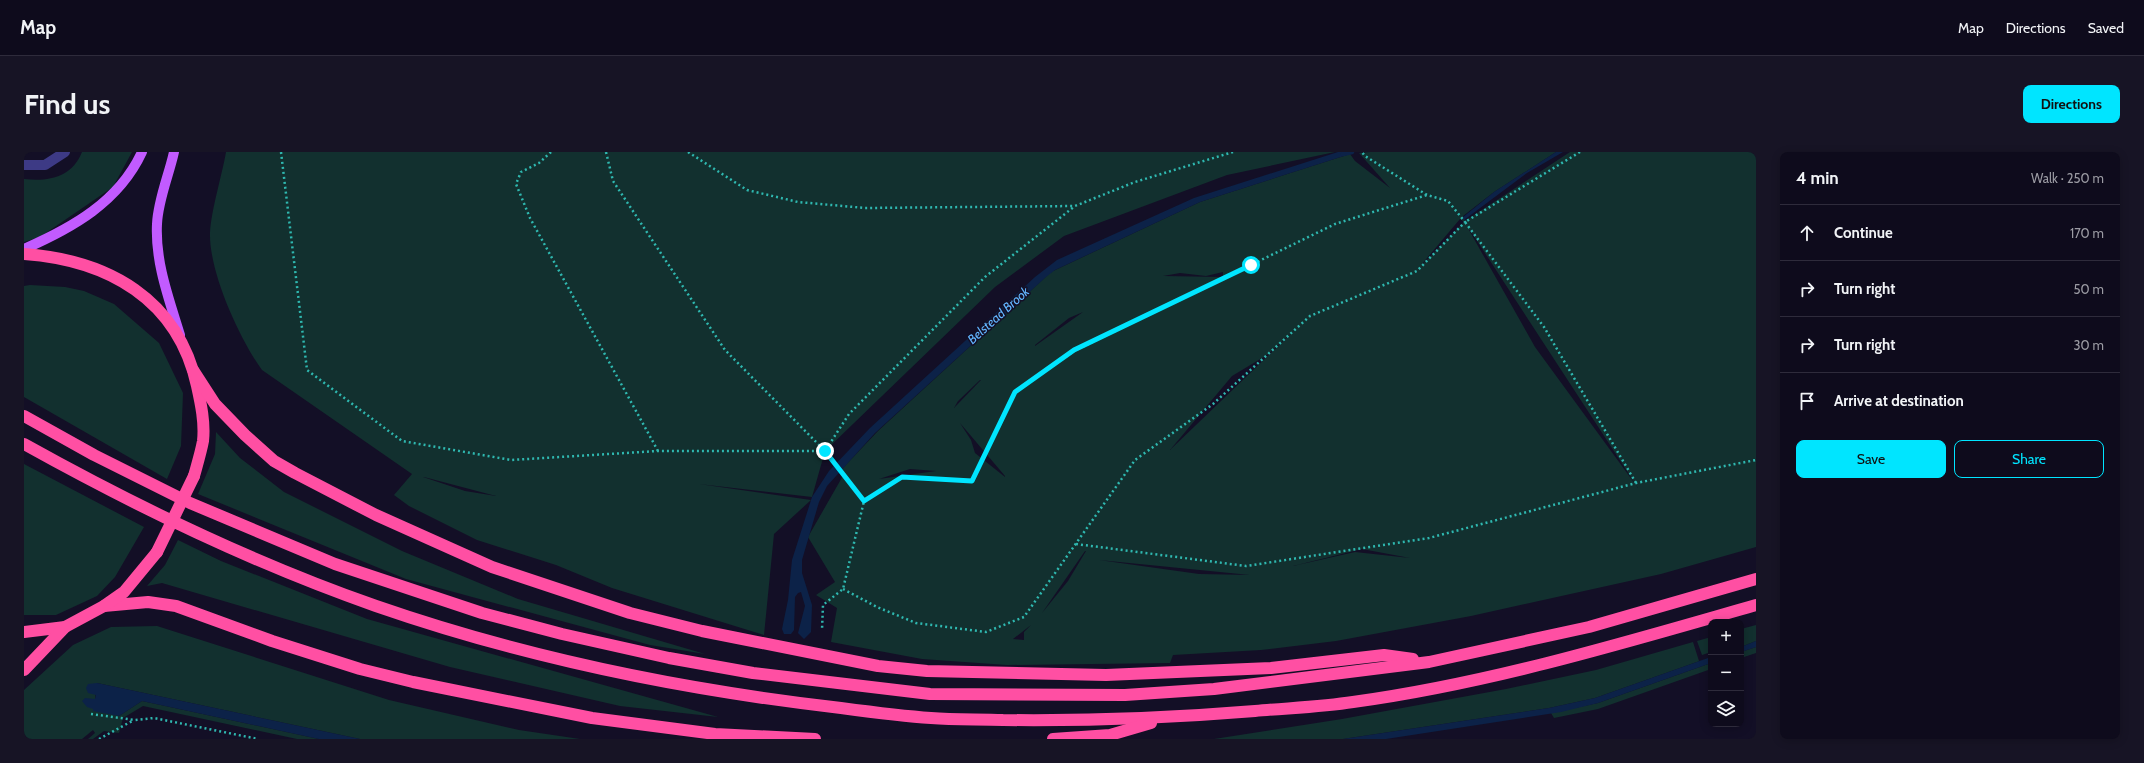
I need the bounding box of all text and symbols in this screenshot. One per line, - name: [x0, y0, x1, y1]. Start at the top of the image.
- text: Map: [20, 16, 56, 39]
- text: Map: [1958, 19, 1984, 37]
- text: Directions: [2006, 19, 2066, 37]
- text: Saved: [2088, 19, 2124, 37]
- button: Directions: [2023, 85, 2120, 123]
- text: Find us: [24, 87, 110, 121]
- text: 4 min: [1796, 168, 1839, 188]
- text: Walk · 250 m: [2031, 170, 2104, 186]
- icon: ahead: [1796, 222, 1818, 244]
- text: Continue: [1834, 224, 1893, 242]
- text: 170 m: [2070, 225, 2104, 241]
- route start: [1242, 256, 1260, 274]
- icon: right: [1796, 278, 1818, 300]
- text: Turn right: [1834, 280, 1895, 298]
- text: 50 m: [2074, 281, 2104, 297]
- water label: Belstead Brook: [964, 283, 1033, 347]
- icon: right: [1796, 334, 1818, 356]
- text: Turn right: [1834, 336, 1895, 354]
- text: 30 m: [2074, 337, 2104, 353]
- icon: arrive: [1796, 390, 1818, 412]
- text: Arrive at destination: [1834, 392, 1964, 410]
- button: Save: [1796, 440, 1946, 478]
- button: Share: [1954, 440, 2104, 478]
- route end: [816, 442, 834, 460]
- map controls: [1708, 619, 1744, 727]
- button: +: [1708, 619, 1744, 655]
- button: −: [1708, 655, 1744, 691]
- button: layers: [1708, 691, 1744, 727]

